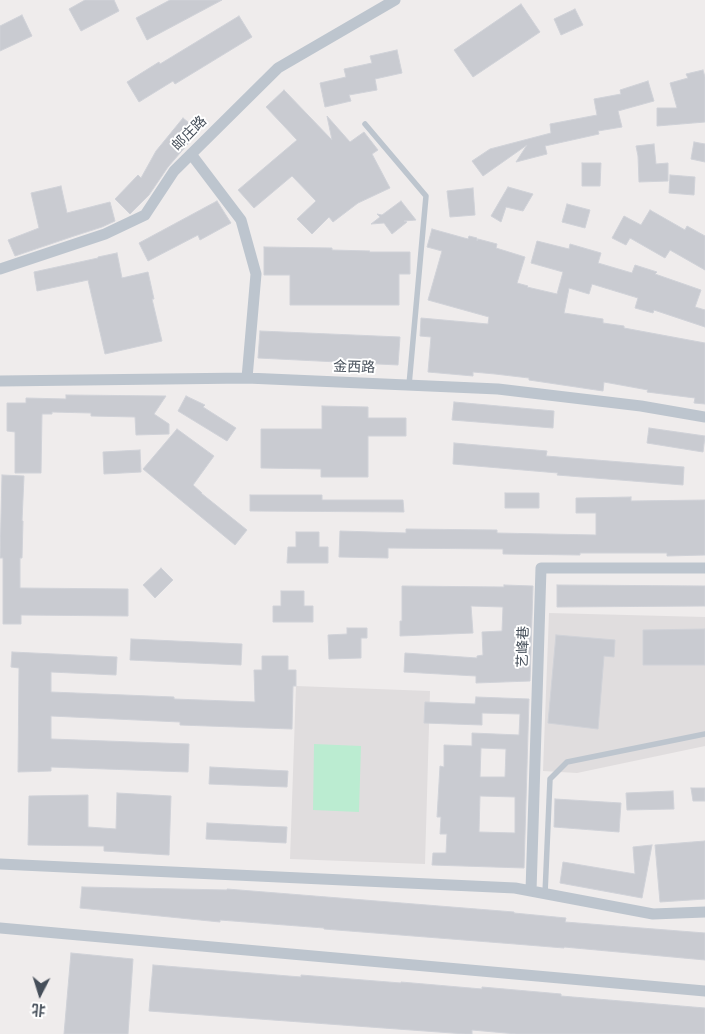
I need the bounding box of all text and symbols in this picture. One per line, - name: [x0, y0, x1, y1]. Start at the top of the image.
- street label: 邮庄路: [169, 113, 211, 155]
- street label: 金西路: [333, 359, 375, 377]
- street label: 艺峰巷: [515, 626, 533, 668]
- north arrow: [15, 969, 65, 1019]
- text: 北: [31, 999, 46, 1020]

